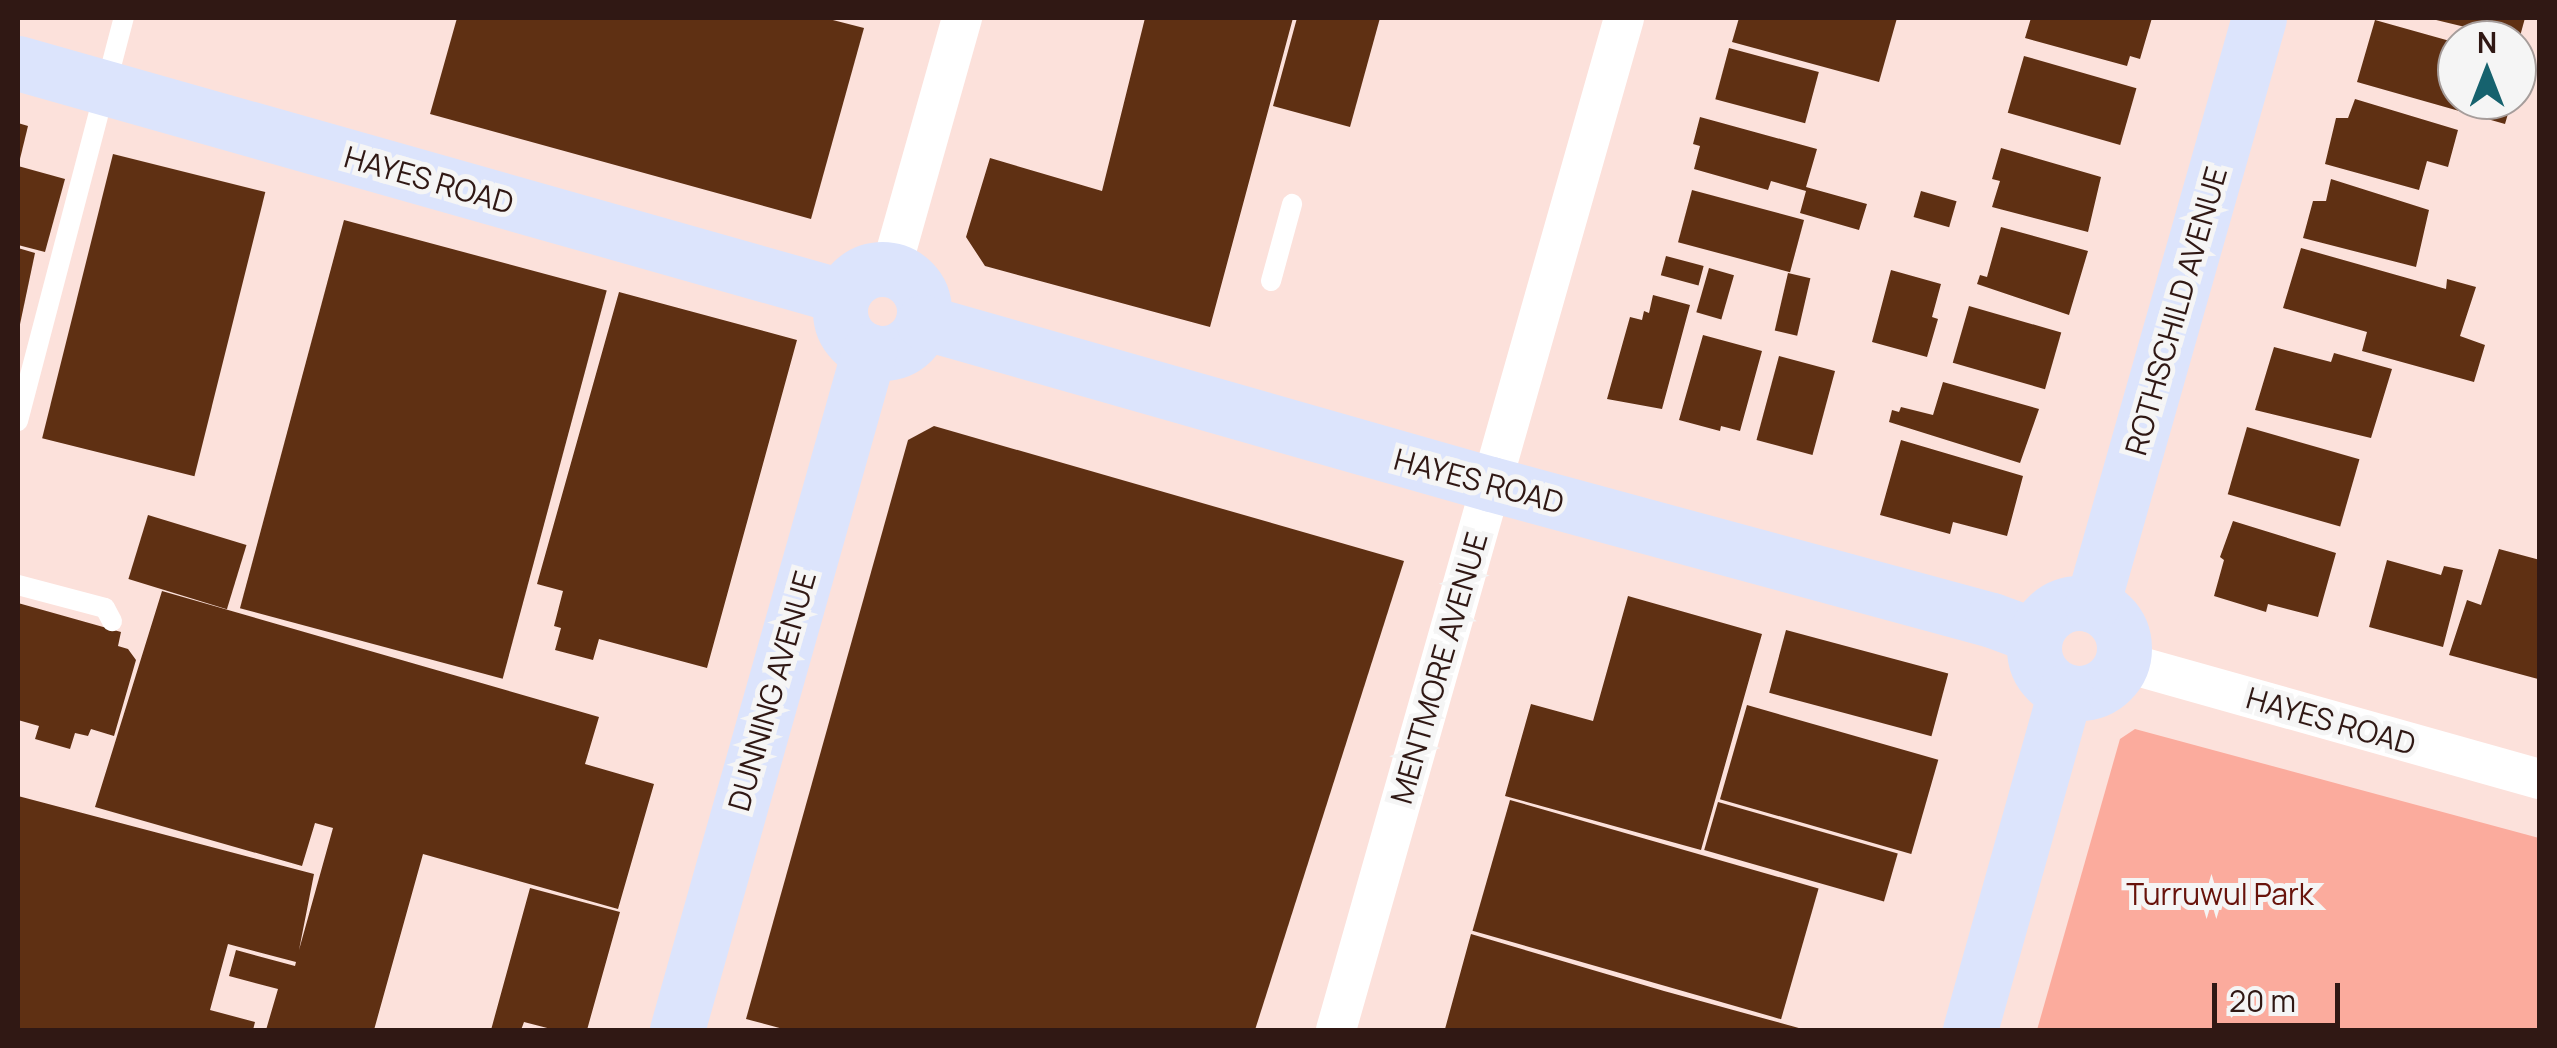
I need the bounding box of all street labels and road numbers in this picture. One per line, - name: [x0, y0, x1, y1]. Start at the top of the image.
- street label: HAYES ROAD: [340, 139, 518, 221]
- street label: ROTHSCHILD AVENUE: [2118, 163, 2234, 459]
- street label: HAYES ROAD: [1390, 441, 1568, 521]
- street label: MENTMORE AVENUE: [1383, 528, 1495, 808]
- street label: DUNNING AVENUE: [721, 567, 823, 815]
- street label: HAYES ROAD: [2242, 680, 2420, 762]

